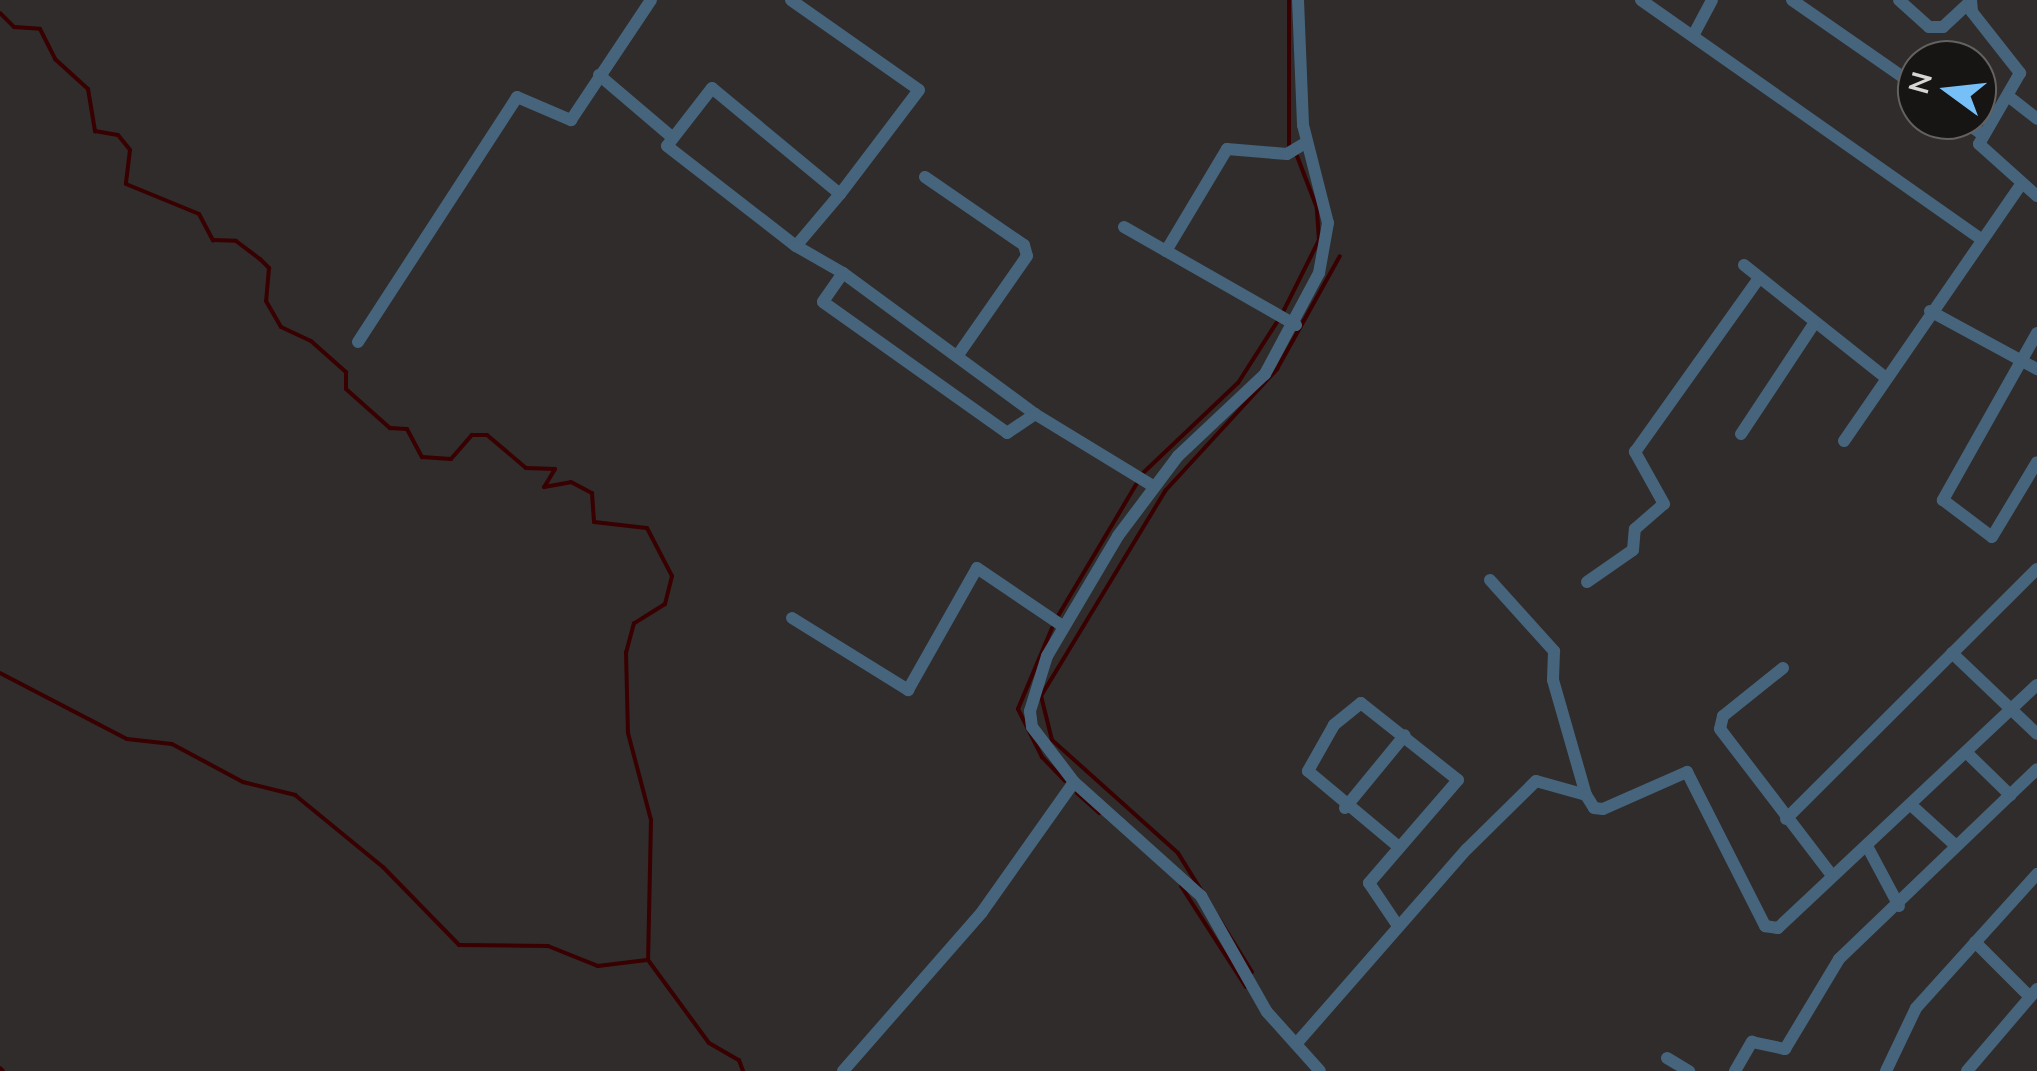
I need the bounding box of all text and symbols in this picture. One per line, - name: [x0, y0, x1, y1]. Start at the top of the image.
- north arrow: [1897, 40, 1997, 140]
- text: N: [1900, 68, 1939, 97]

